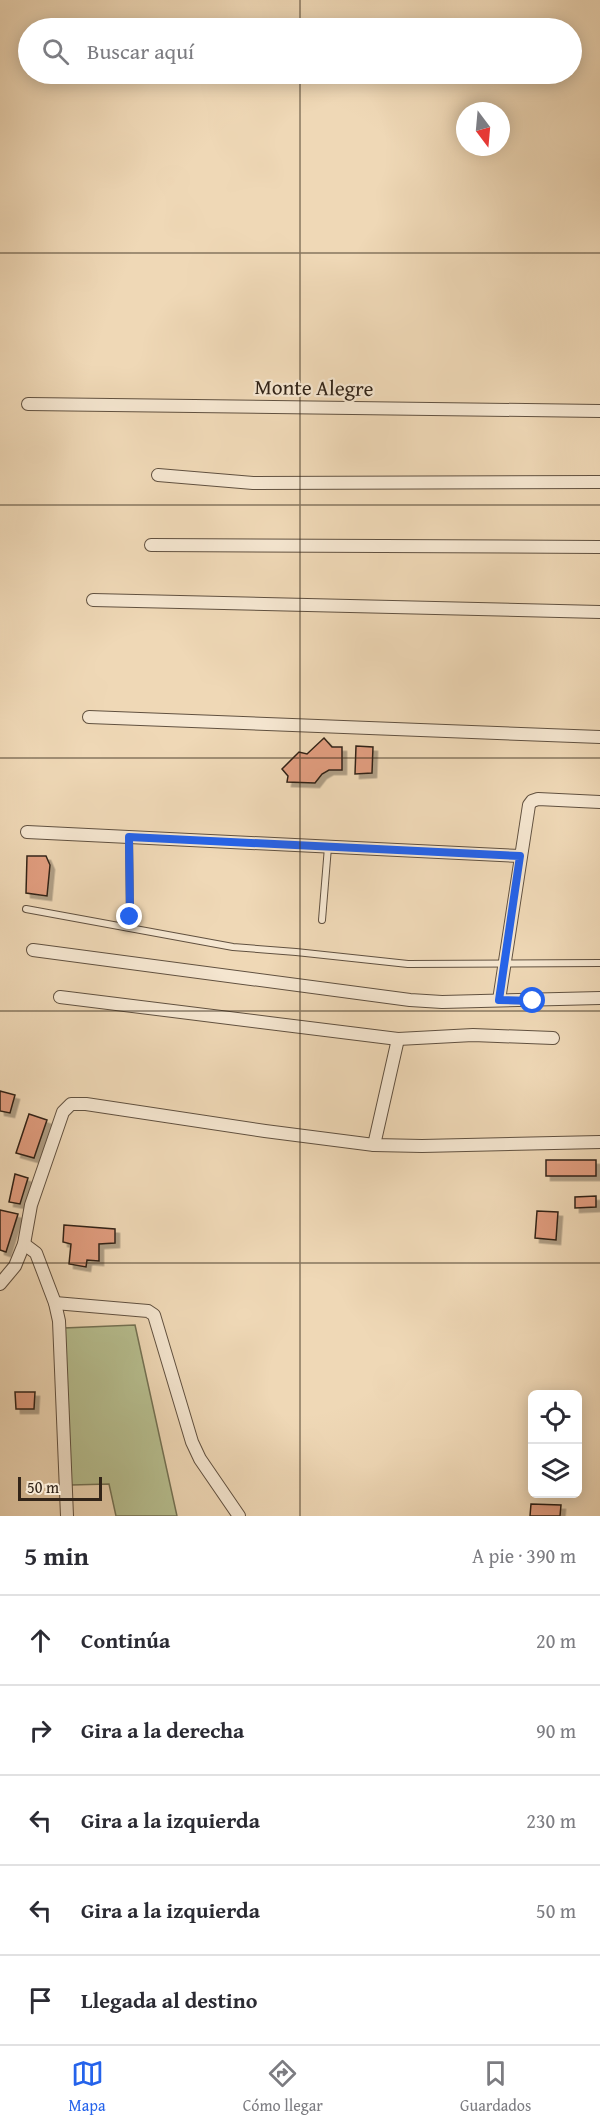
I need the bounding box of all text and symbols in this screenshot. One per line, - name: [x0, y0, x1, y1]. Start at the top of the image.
- search box: [18, 18, 582, 84]
- icon: search: [39, 35, 72, 68]
- text: Buscar aquí: [87, 35, 194, 67]
- north arrow: [456, 102, 510, 156]
- street label: Monte Alegre: [254, 371, 374, 404]
- route end: [116, 903, 142, 929]
- route start: [519, 987, 545, 1013]
- map controls: [528, 1390, 582, 1498]
- button: locate: [528, 1390, 582, 1444]
- button: layers: [528, 1444, 582, 1498]
- scale bar: [18, 1474, 102, 1502]
- text: 50 m: [27, 1475, 59, 1499]
- text: 5 min: [24, 1536, 89, 1575]
- text: A pie · 390 m: [472, 1541, 576, 1570]
- icon: ahead: [24, 1624, 57, 1657]
- text: Continúa: [81, 1624, 170, 1656]
- text: 20 m: [536, 1626, 576, 1655]
- icon: right: [24, 1714, 57, 1747]
- text: Gira a la derecha: [81, 1714, 244, 1746]
- text: 90 m: [536, 1716, 576, 1745]
- icon: left: [24, 1804, 57, 1837]
- text: Gira a la izquierda: [81, 1804, 260, 1836]
- text: 230 m: [526, 1806, 576, 1835]
- icon: left: [24, 1894, 57, 1927]
- text: Gira a la izquierda: [81, 1894, 260, 1926]
- text: 50 m: [536, 1896, 576, 1925]
- icon: arrive: [24, 1984, 57, 2017]
- text: Llegada al destino: [81, 1984, 257, 2016]
- tab: Mapa: [69, 2057, 105, 2117]
- tab: Cómo llegar: [243, 2057, 323, 2117]
- tab: Guardados: [460, 2057, 531, 2117]

